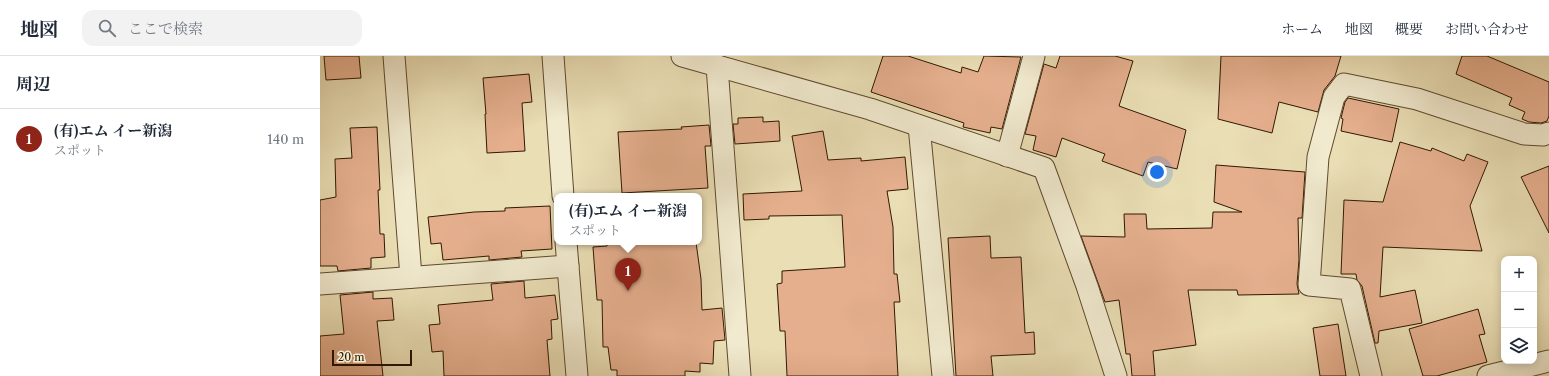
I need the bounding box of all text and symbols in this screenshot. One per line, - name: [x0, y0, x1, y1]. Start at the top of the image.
- search box: [82, 10, 362, 46]
- icon: search: [96, 17, 118, 39]
- text: 地図: [20, 18, 58, 41]
- text: ここで検索: [128, 19, 203, 38]
- text: ホーム: [1281, 20, 1323, 38]
- text: 地図: [1345, 20, 1373, 38]
- text: 概要: [1395, 20, 1423, 38]
- text: お問い合わせ: [1445, 20, 1529, 38]
- text: 周辺: [16, 74, 50, 94]
- text: (有)エム イー新潟: [54, 121, 172, 140]
- text: 1: [26, 131, 32, 147]
- text: 140 m: [267, 131, 304, 147]
- text: スポット: [54, 142, 106, 158]
- your location: [1147, 162, 1167, 182]
- popup: [554, 193, 702, 245]
- text: (有)エム イー新潟: [569, 201, 687, 220]
- text: スポット: [569, 222, 621, 238]
- map controls: [1501, 256, 1537, 364]
- button: +: [1501, 256, 1537, 292]
- pin: 1: [615, 258, 641, 291]
- button: −: [1501, 292, 1537, 328]
- button: layers: [1501, 328, 1537, 364]
- scale bar: [332, 348, 412, 367]
- text: 20 m: [338, 350, 364, 364]

